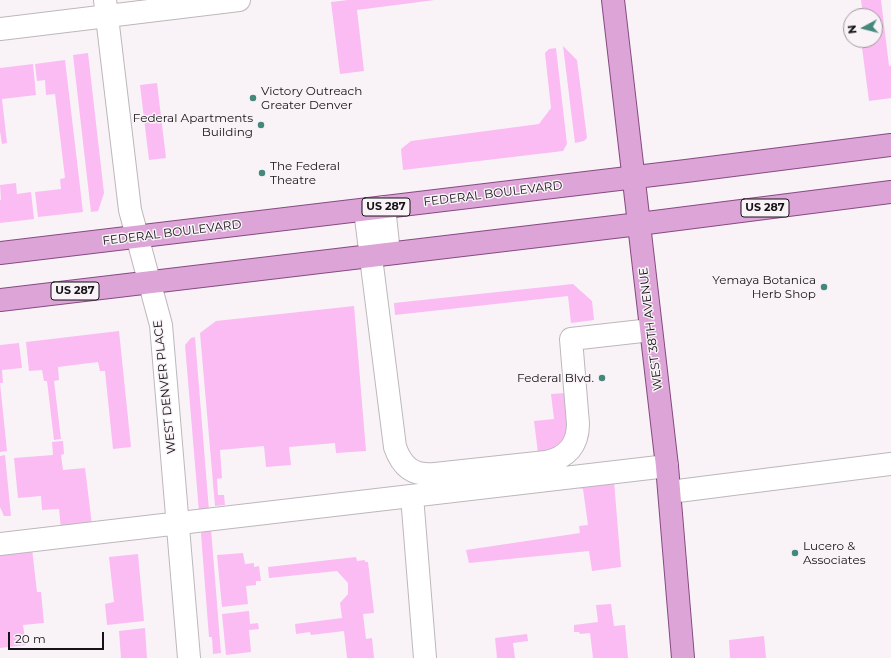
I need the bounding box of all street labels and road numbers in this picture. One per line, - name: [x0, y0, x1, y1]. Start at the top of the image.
- street label: FEDERAL BOULEVARD: [423, 178, 563, 210]
- road number: US 287: [362, 198, 410, 216]
- road number: US 287: [741, 199, 789, 217]
- street label: FEDERAL BOULEVARD: [102, 217, 242, 249]
- street label: WEST 38TH AVENUE: [636, 266, 666, 392]
- road number: US 287: [51, 282, 99, 300]
- street label: WEST DENVER PLACE: [151, 319, 179, 455]

